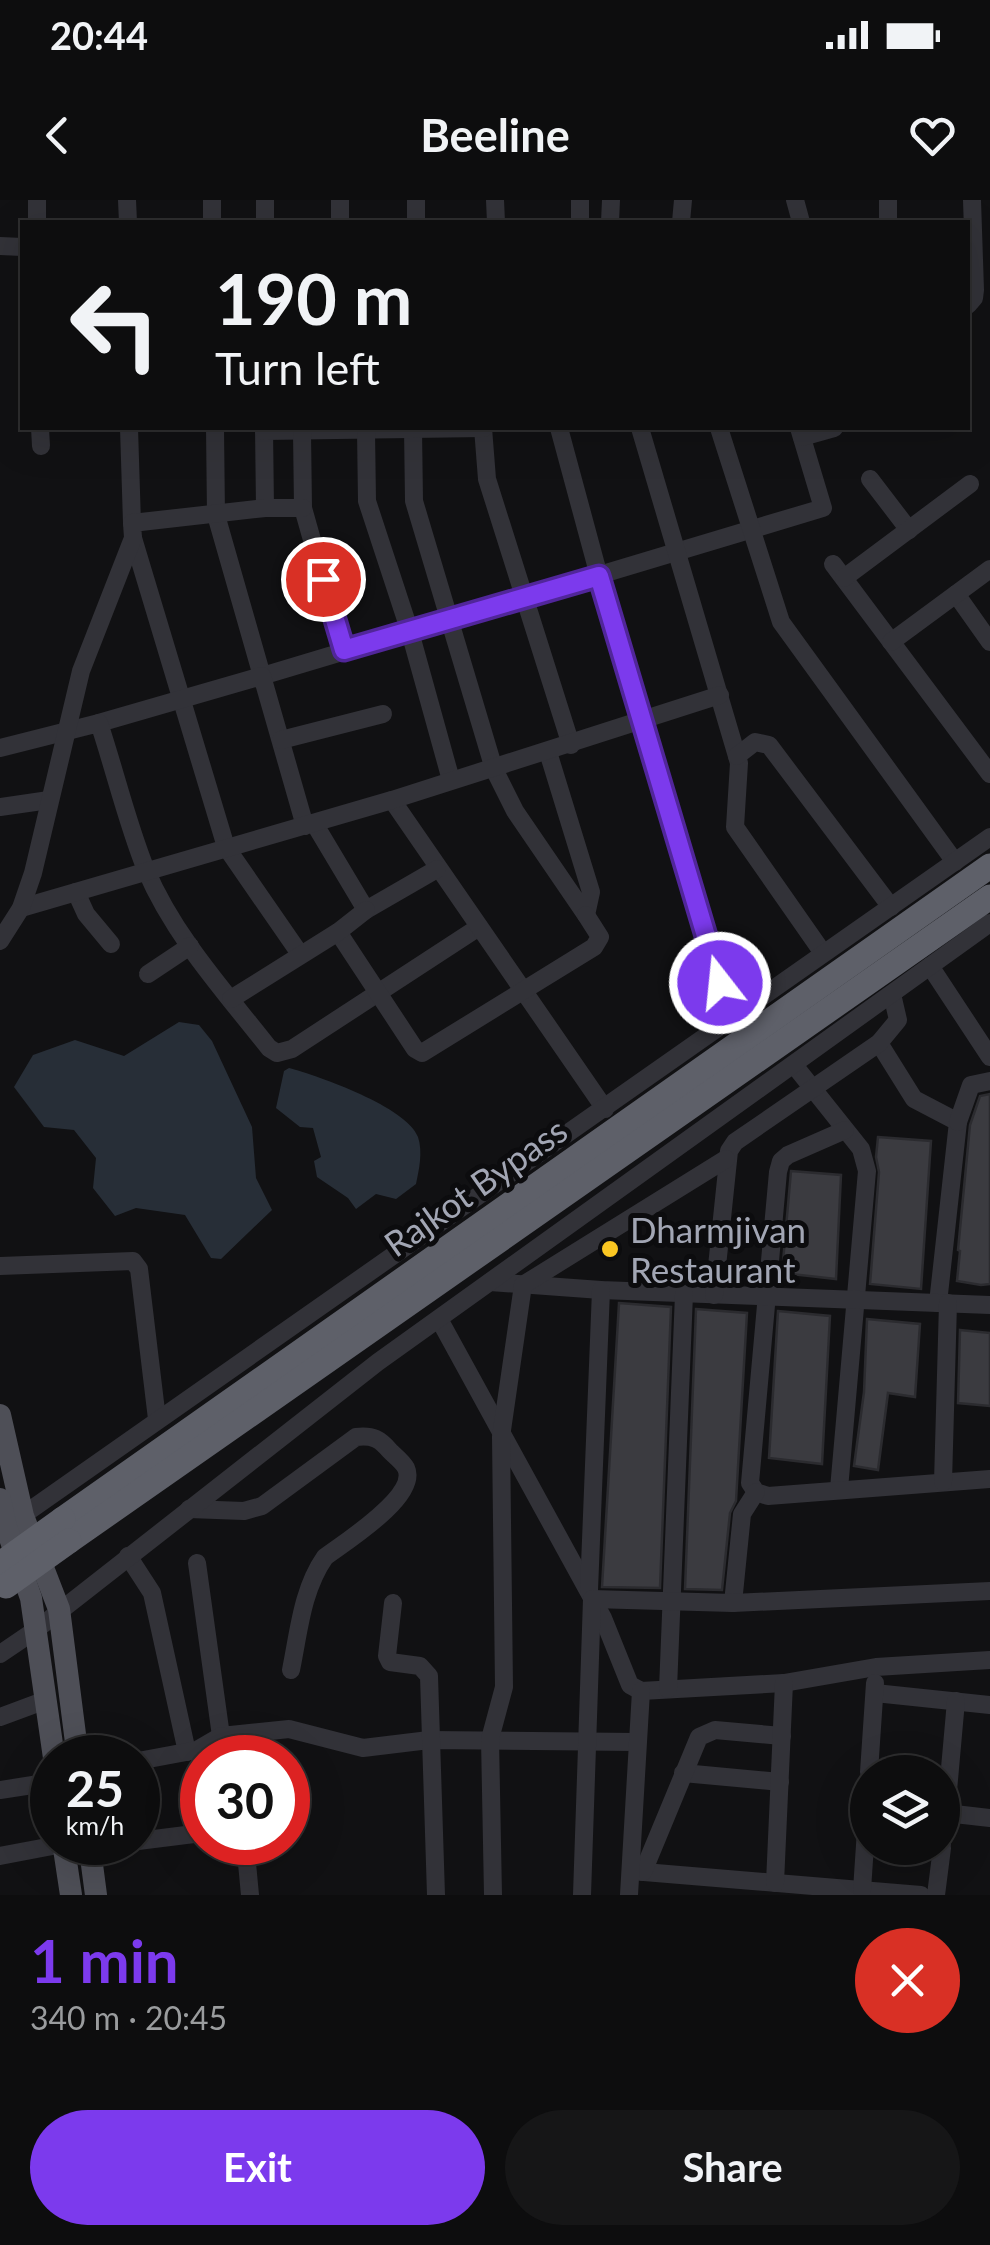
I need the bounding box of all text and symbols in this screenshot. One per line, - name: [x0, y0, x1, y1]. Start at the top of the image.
- text: 20:44: [50, 12, 148, 58]
- icon: back: [30, 108, 85, 163]
- text: Beeline: [420, 108, 570, 162]
- icon: heart: [905, 108, 960, 163]
- text: 190 m: [215, 256, 412, 340]
- icon: left: [50, 260, 180, 390]
- text: Turn left: [215, 341, 380, 395]
- pin: [281, 537, 366, 622]
- icon: arrive: [296, 552, 351, 607]
- position arrow: [668, 931, 772, 1035]
- street label: Rajkot Bypass: [376, 1108, 574, 1264]
- place label: Dharmjivan Restaurant: [630, 1208, 806, 1290]
- marker: Dharmjivan Restaurant: [599, 1238, 621, 1260]
- speed limit sign: 30: [180, 1735, 310, 1865]
- map controls: [850, 1755, 960, 1865]
- button: layers: [850, 1755, 960, 1865]
- text: 25: [66, 1758, 124, 1818]
- text: km/h: [66, 1810, 124, 1840]
- text: 1 min: [30, 1924, 179, 1996]
- button: close: [855, 1928, 960, 2033]
- text: 340 m · 20:45: [30, 1998, 227, 2037]
- button: Exit: [30, 2110, 485, 2225]
- button: Share: [505, 2110, 960, 2225]

